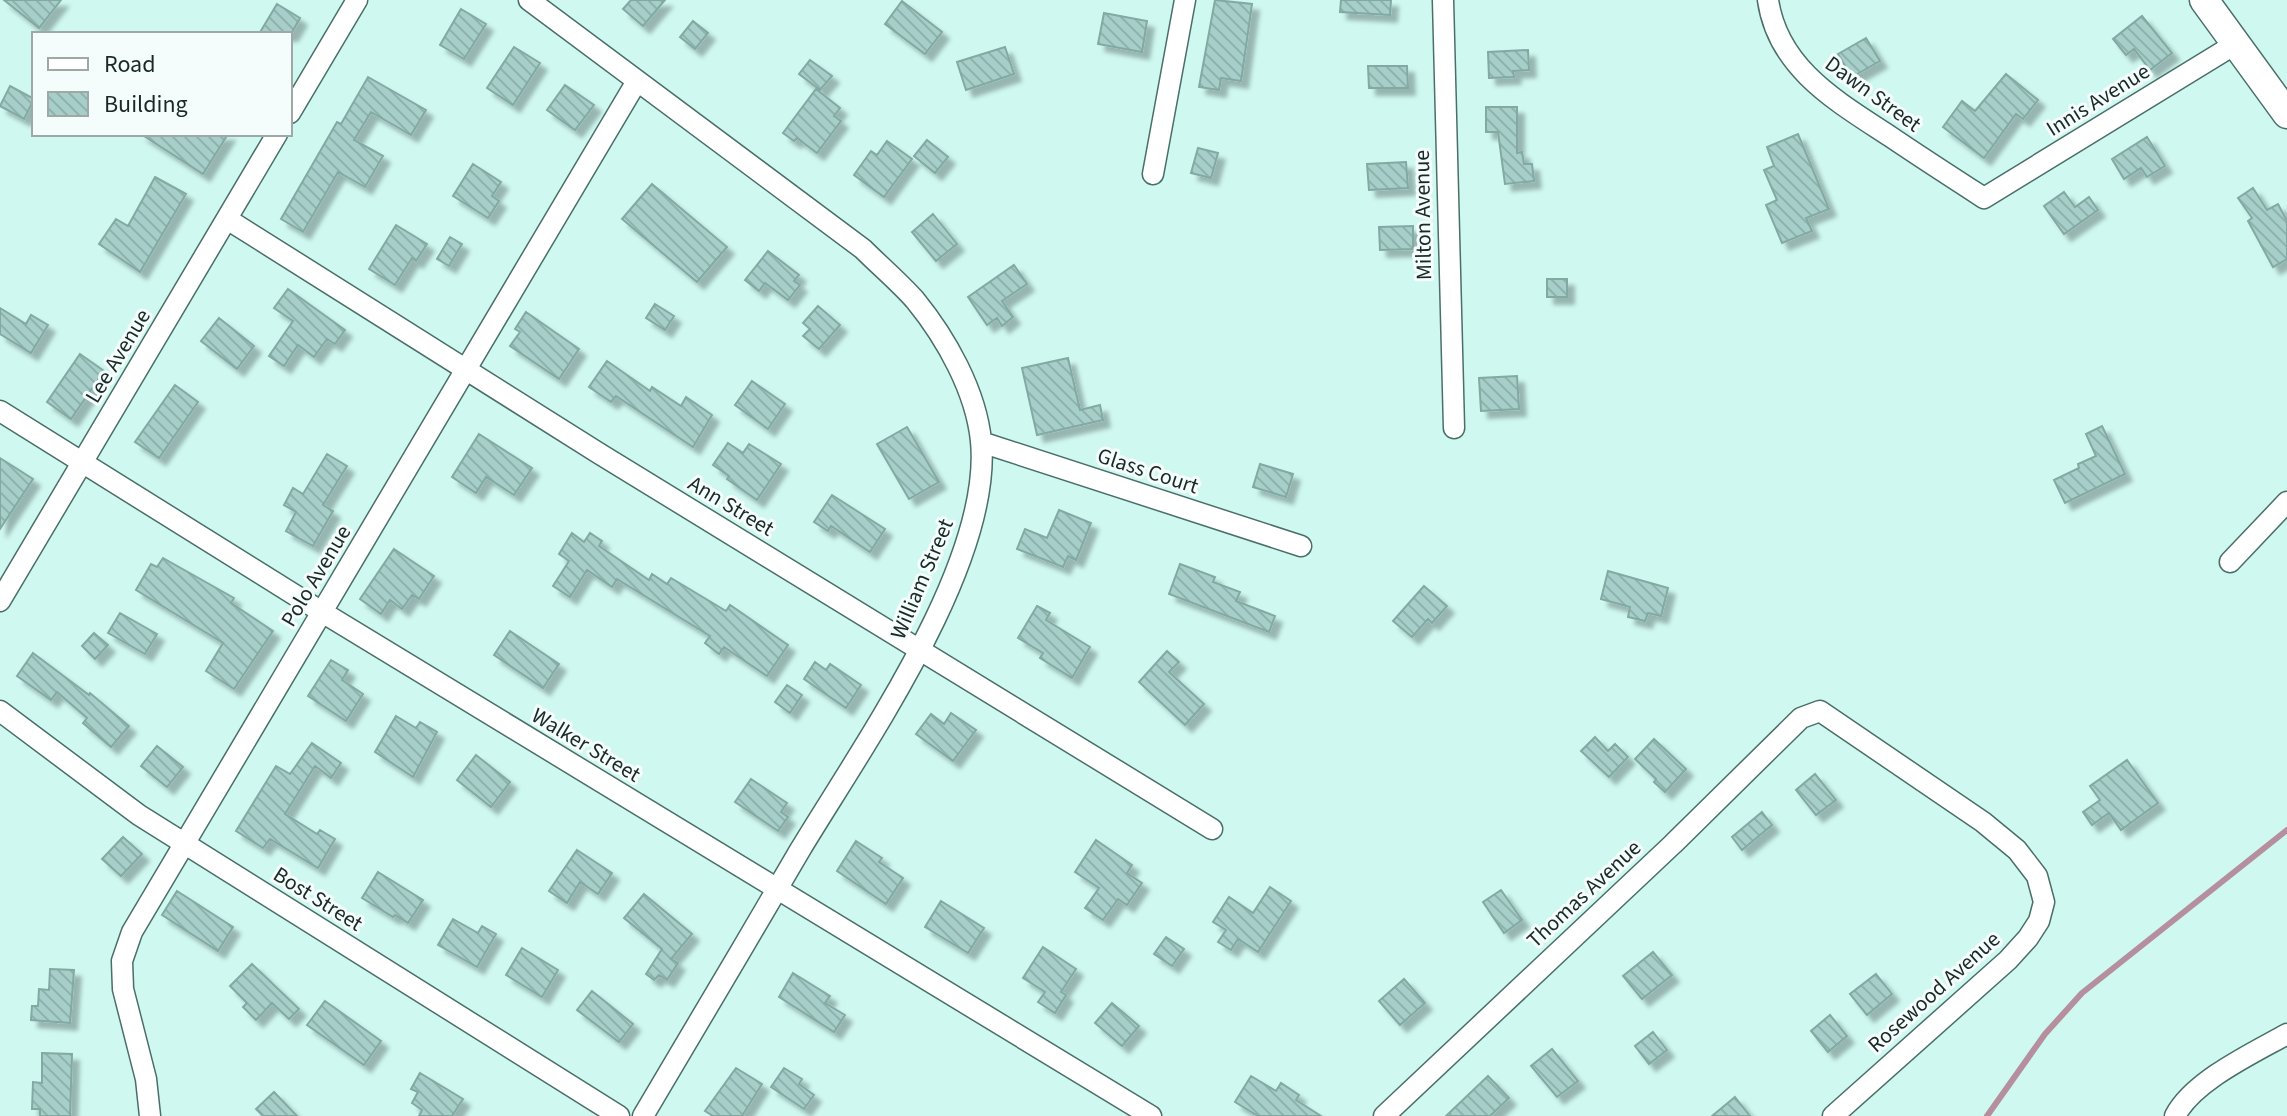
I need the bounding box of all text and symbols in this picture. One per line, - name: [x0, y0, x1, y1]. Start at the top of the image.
- legend: [32, 32, 292, 136]
- text: Road: [104, 47, 156, 82]
- street label: Dawn Street: [1818, 48, 1928, 140]
- street label: Innis Avenue: [2040, 55, 2156, 144]
- text: Building: [104, 87, 188, 122]
- street label: Milton Avenue: [1406, 149, 1440, 280]
- street label: Lee Avenue: [77, 303, 159, 409]
- street label: Glass Court: [1093, 440, 1203, 503]
- street label: Ann Street: [682, 468, 781, 545]
- street label: William Street: [882, 513, 962, 644]
- street label: Polo Avenue: [273, 519, 359, 633]
- street label: Walker Street: [525, 700, 647, 790]
- street label: Thomas Avenue: [1520, 832, 1649, 956]
- street label: Bost Street: [267, 859, 370, 940]
- street label: Rosewood Avenue: [1861, 924, 2007, 1060]

